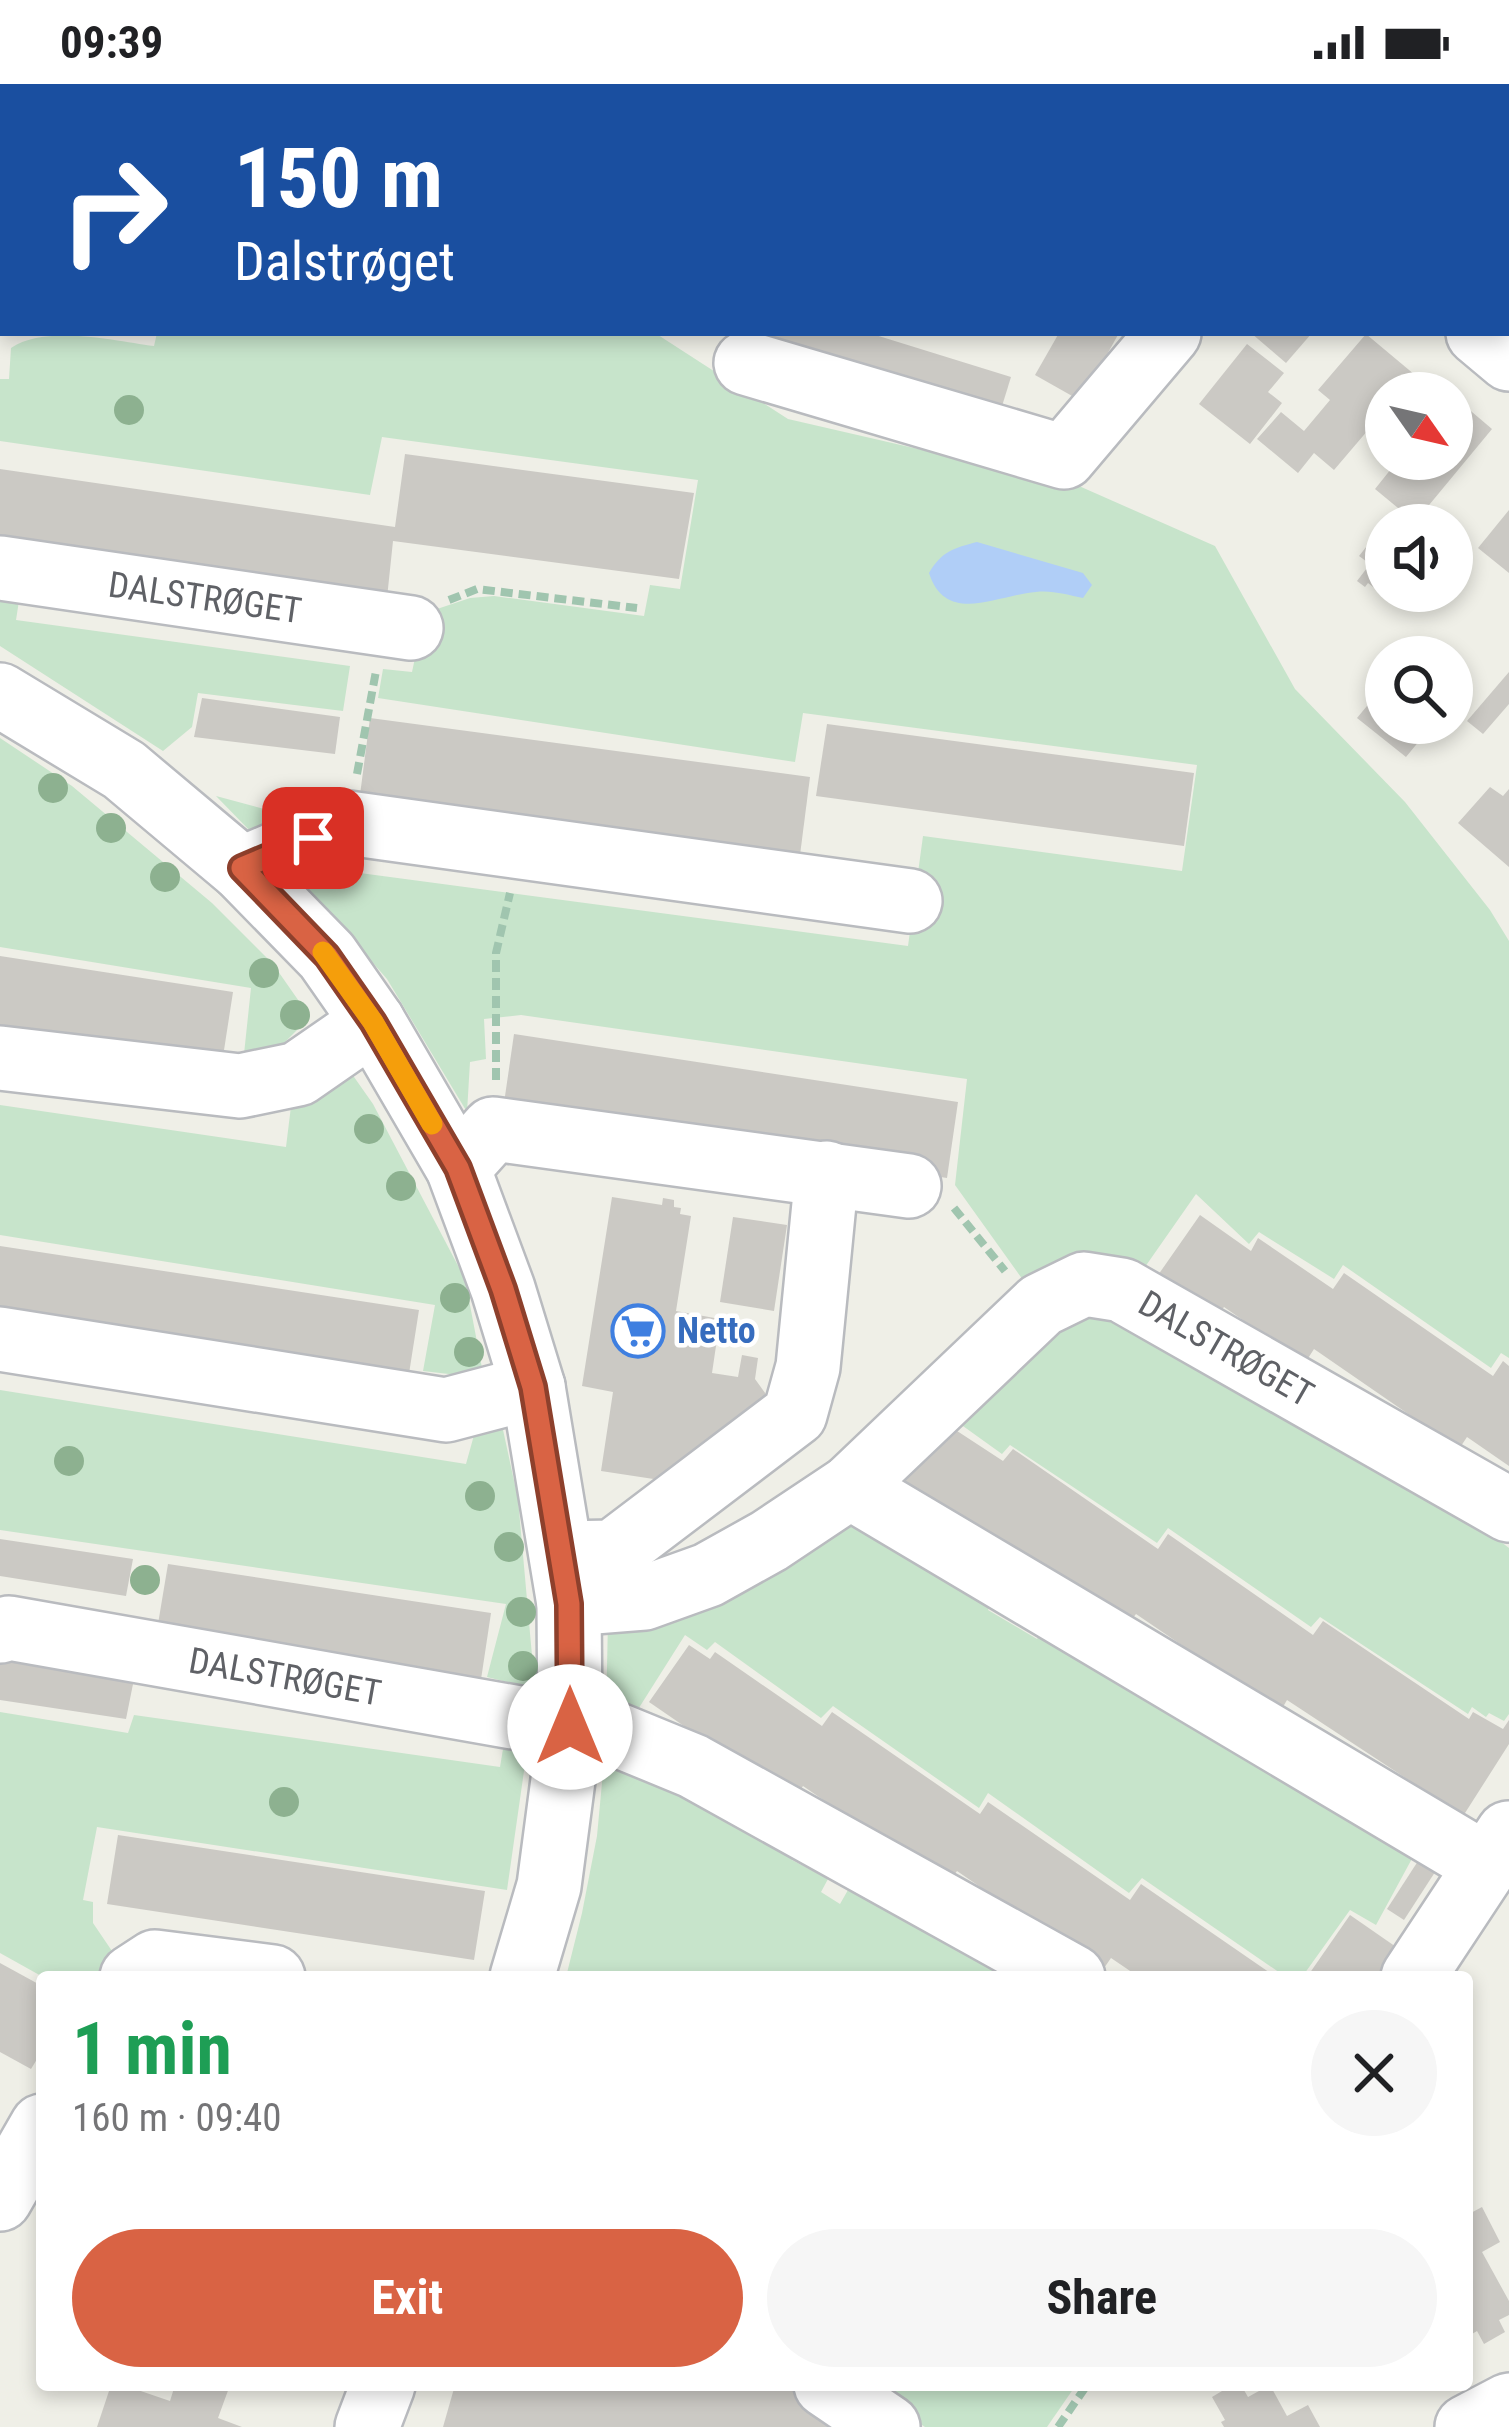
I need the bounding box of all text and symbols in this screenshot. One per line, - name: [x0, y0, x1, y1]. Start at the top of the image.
- text: 09:39: [60, 16, 163, 69]
- text: 150 m: [234, 129, 443, 228]
- icon: right: [36, 132, 192, 288]
- text: Dalstrøget: [234, 230, 455, 293]
- north arrow: [1365, 372, 1473, 480]
- map controls: [1365, 372, 1473, 744]
- button: sound: [1365, 504, 1473, 612]
- street label: DALSTRØGET: [106, 564, 304, 632]
- button: search: [1365, 636, 1473, 744]
- pin: [262, 787, 364, 889]
- icon: arrive: [280, 805, 346, 871]
- street label: DALSTRØGET: [1131, 1282, 1321, 1416]
- supermarket icon: Netto: [610, 1303, 666, 1359]
- place label: Netto: [677, 1310, 756, 1352]
- street label: DALSTRØGET: [186, 1639, 384, 1715]
- position arrow: [507, 1664, 633, 1790]
- text: 1 min: [72, 2007, 232, 2092]
- button: close: [1311, 2010, 1437, 2136]
- text: 160 m · 09:40: [72, 2095, 282, 2141]
- button: Exit: [72, 2229, 743, 2367]
- button: Share: [767, 2229, 1437, 2367]

